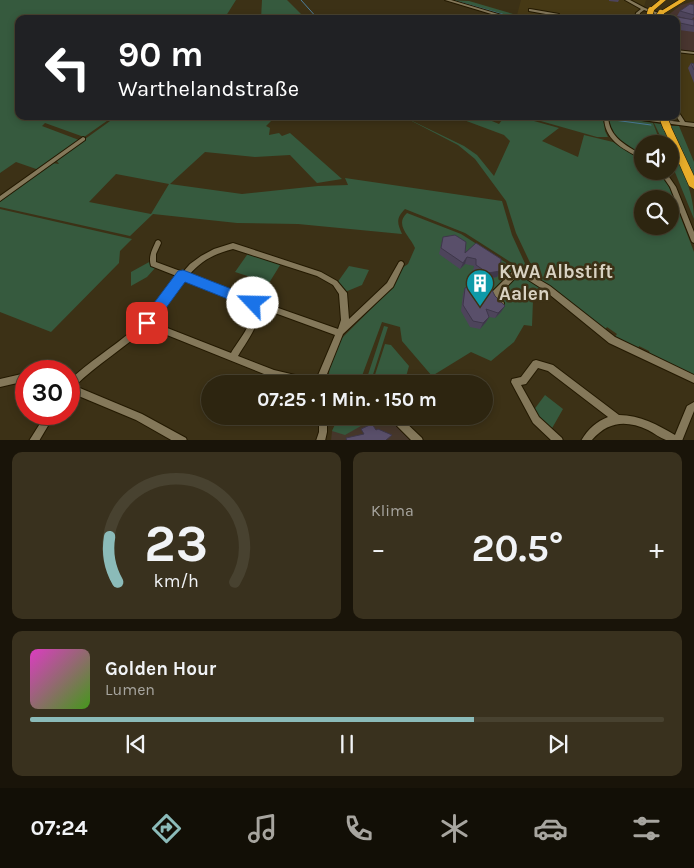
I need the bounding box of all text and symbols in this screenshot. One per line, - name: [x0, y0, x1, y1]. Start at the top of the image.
- text: 90 m: [118, 34, 204, 75]
- icon: left: [35, 35, 100, 100]
- text: Warthelandstraße: [118, 76, 299, 102]
- map controls: [634, 135, 679, 235]
- button: sound: [634, 135, 679, 180]
- button: search: [634, 190, 679, 235]
- place label: KWA Albstift Aalen: [499, 261, 613, 305]
- building icon: KWA Albstift Aalen: [465, 268, 495, 307]
- position arrow: [226, 276, 278, 328]
- pin: [126, 302, 168, 344]
- icon: arrive: [133, 309, 161, 337]
- speed limit sign: 30: [15, 360, 80, 425]
- text: 07:25 · 1 Min. · 150 m: [257, 389, 437, 411]
- text: Klima: [371, 501, 414, 520]
- text: 23: [145, 513, 208, 574]
- text: 20.5°: [471, 526, 564, 571]
- text: −: [371, 532, 386, 565]
- text: +: [649, 532, 664, 565]
- text: km/h: [154, 571, 199, 592]
- text: Golden Hour: [105, 658, 216, 680]
- text: Lumen: [105, 680, 155, 699]
- icon: previous: [122, 730, 150, 758]
- icon: pause: [333, 730, 361, 758]
- icon: next: [544, 730, 572, 758]
- icon: directions: [149, 811, 184, 846]
- icon: music: [245, 811, 280, 846]
- icon: phone: [341, 811, 376, 846]
- icon: climate: [437, 811, 472, 846]
- icon: car: [533, 811, 568, 846]
- icon: filters: [629, 811, 664, 846]
- text: 07:24: [30, 815, 88, 841]

